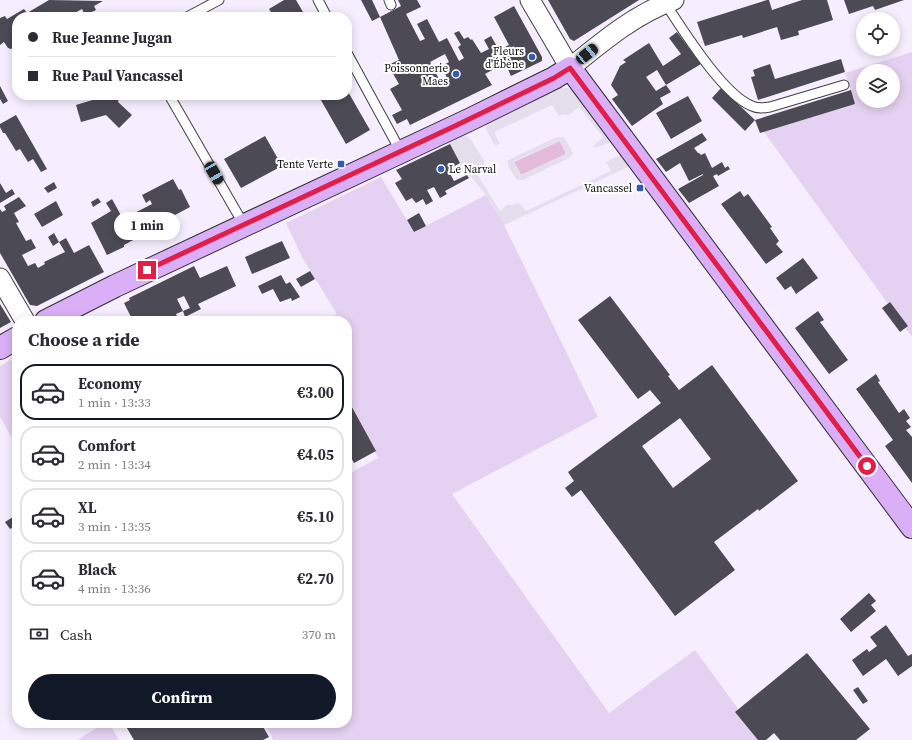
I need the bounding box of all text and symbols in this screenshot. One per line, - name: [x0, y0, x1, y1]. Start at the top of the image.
- map controls: [856, 12, 900, 108]
- button: locate: [856, 12, 900, 56]
- text: Rue Jeanne Jugan: [52, 27, 172, 48]
- car: [574, 42, 600, 66]
- place label: Fleurs d'Ébène: [485, 44, 524, 72]
- marker: Fleurs d'Ébène: [527, 52, 537, 62]
- place label: Poissonnerie Maes: [384, 61, 448, 89]
- button: layers: [856, 64, 900, 108]
- text: Rue Paul Vancassel: [52, 65, 183, 86]
- marker: Poissonnerie Maes: [451, 69, 461, 79]
- place label: Tente Verte: [277, 157, 333, 172]
- marker: Tente Verte: [336, 159, 346, 169]
- car: [203, 160, 225, 186]
- place label: Le Narval: [449, 162, 496, 177]
- marker: Le Narval: [436, 164, 446, 174]
- place label: Vancassel: [584, 181, 632, 196]
- marker: Vancassel: [635, 183, 645, 193]
- callout: 1 min: [114, 212, 180, 240]
- text: 1 min: [130, 217, 164, 234]
- route end: [138, 261, 156, 279]
- text: Choose a ride: [28, 327, 140, 352]
- text: Economy: [78, 373, 142, 394]
- icon: car: [30, 374, 66, 410]
- text: €3.00: [297, 382, 334, 403]
- text: 1 min · 13:33: [78, 394, 151, 411]
- text: Comfort: [78, 435, 136, 456]
- icon: car: [30, 436, 66, 472]
- text: €4.05: [297, 444, 334, 465]
- text: 2 min · 13:34: [78, 456, 151, 473]
- route start: [858, 457, 876, 475]
- text: XL: [78, 497, 97, 518]
- icon: car: [30, 498, 66, 534]
- text: €5.10: [297, 506, 334, 527]
- text: 3 min · 13:35: [78, 518, 151, 535]
- text: Black: [78, 559, 117, 580]
- icon: car: [30, 560, 66, 596]
- text: €2.70: [297, 568, 334, 589]
- text: 4 min · 13:36: [78, 580, 151, 597]
- icon: cash: [28, 623, 50, 645]
- text: Cash: [60, 624, 92, 645]
- text: 370 m: [302, 626, 336, 643]
- button: Confirm: [28, 674, 336, 720]

